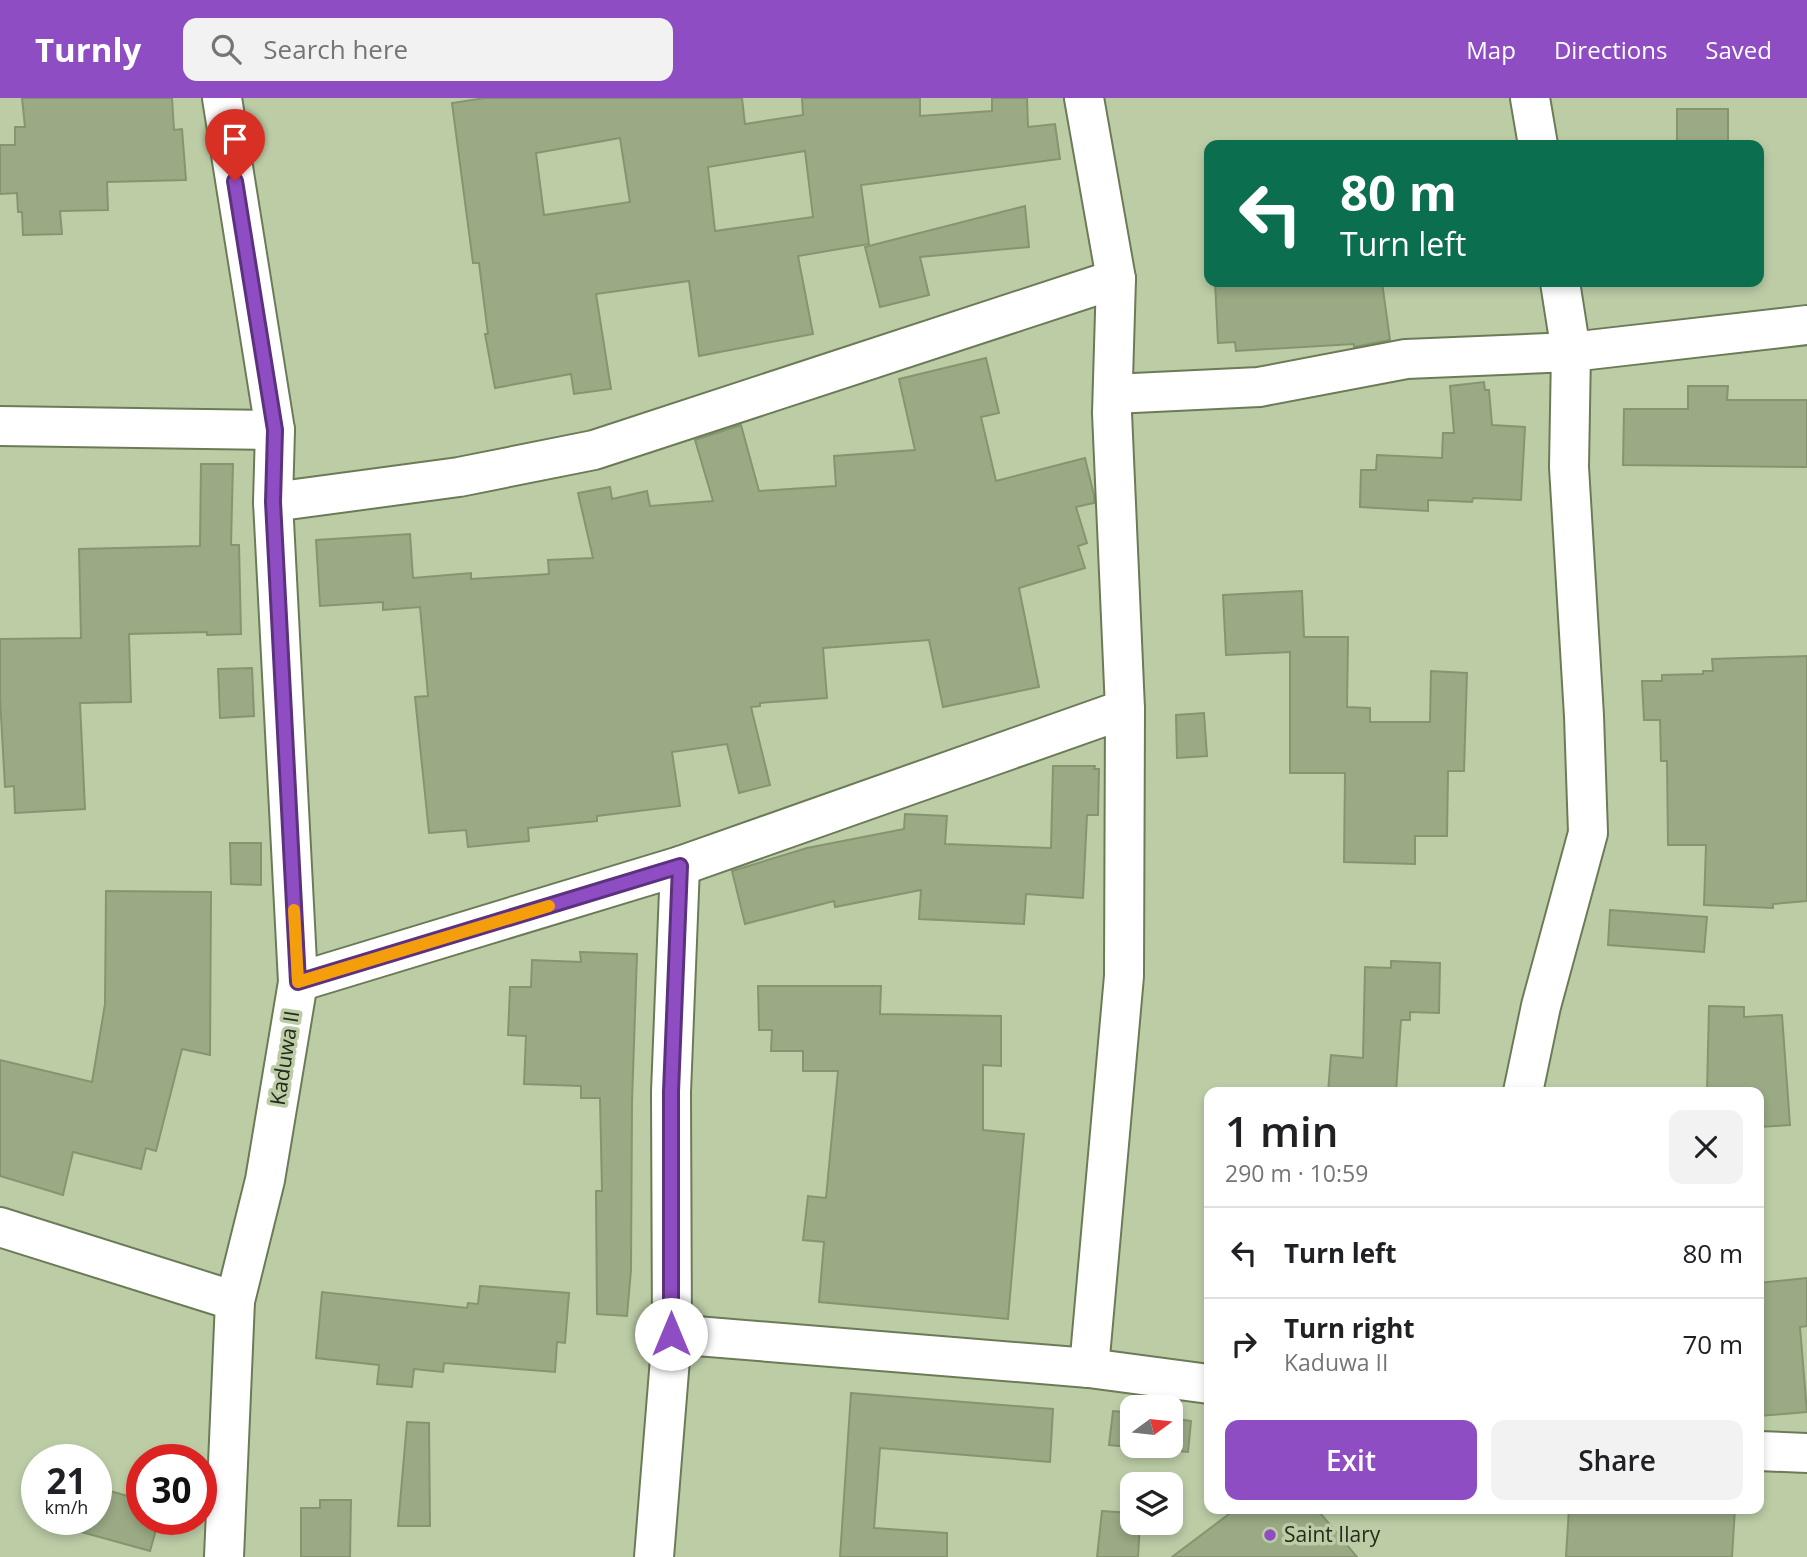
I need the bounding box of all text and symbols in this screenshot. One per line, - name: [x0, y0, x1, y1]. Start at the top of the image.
- search box: [183, 18, 673, 81]
- text: Turnly: [35, 27, 141, 72]
- icon: search: [207, 30, 245, 68]
- text: Search here: [263, 31, 408, 67]
- text: Map: [1466, 33, 1516, 66]
- text: Directions: [1554, 33, 1667, 66]
- text: Saved: [1705, 33, 1772, 66]
- pin: [205, 109, 265, 181]
- icon: arrive: [216, 120, 254, 158]
- text: 80 m: [1340, 159, 1457, 225]
- icon: left: [1225, 168, 1316, 259]
- text: Turn left: [1340, 222, 1466, 265]
- street label: Kaduwa II: [263, 1009, 305, 1107]
- text: 1 min: [1225, 1102, 1338, 1159]
- button: close: [1669, 1110, 1743, 1184]
- text: 290 m · 10:59: [1225, 1157, 1368, 1189]
- icon: left: [1225, 1234, 1263, 1272]
- text: Turn left: [1284, 1235, 1396, 1271]
- text: 80 m: [1682, 1235, 1743, 1271]
- position arrow: [634, 1297, 708, 1371]
- text: Turn right: [1284, 1310, 1415, 1346]
- icon: right: [1225, 1325, 1263, 1363]
- text: 70 m: [1682, 1326, 1743, 1362]
- text: Kaduwa II: [1284, 1346, 1388, 1378]
- north arrow: [1120, 1395, 1183, 1458]
- map controls: [1120, 1395, 1183, 1535]
- button: Exit: [1225, 1420, 1477, 1500]
- button: Share: [1491, 1420, 1743, 1500]
- speed limit sign: 30: [126, 1444, 217, 1535]
- text: 21: [46, 1457, 87, 1504]
- button: layers: [1120, 1472, 1183, 1535]
- text: km/h: [45, 1495, 88, 1519]
- place label: Saint Ilary: [1284, 1520, 1381, 1548]
- marker: Saint Ilary: [1262, 1527, 1278, 1543]

